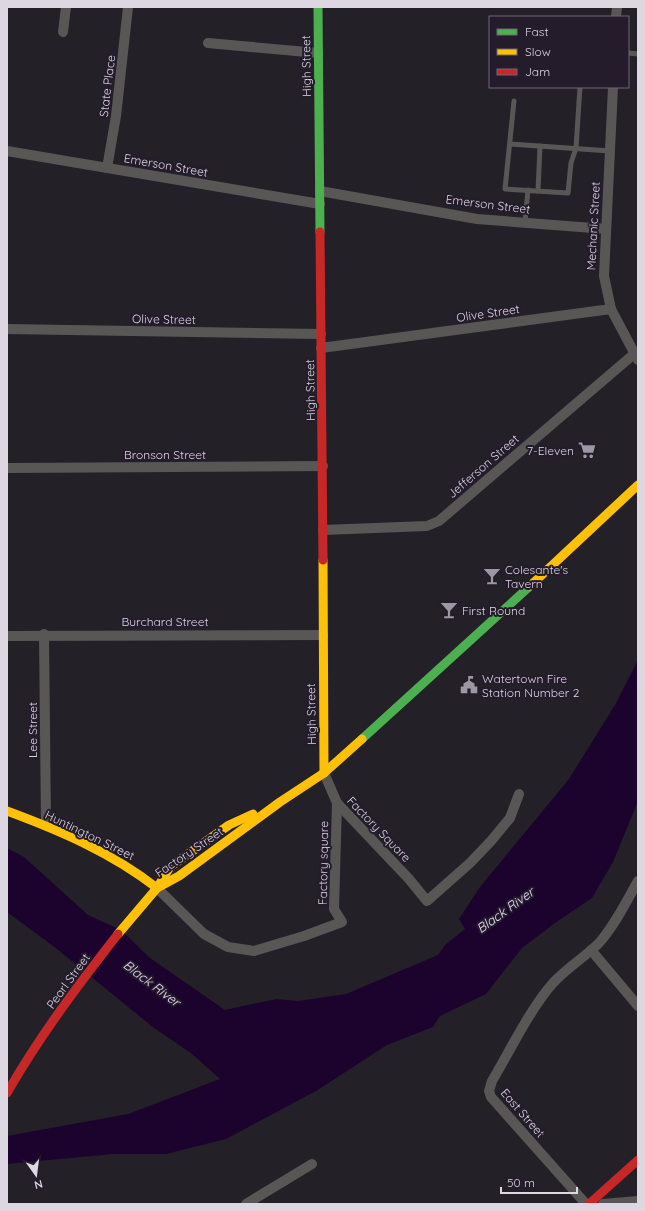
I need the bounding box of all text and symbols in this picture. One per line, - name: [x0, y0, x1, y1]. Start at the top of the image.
- legend: [489, 16, 629, 88]
- text: Fast: [525, 24, 549, 39]
- street label: High Street: [298, 35, 314, 97]
- text: Slow: [525, 44, 551, 59]
- street label: State Place: [96, 54, 118, 118]
- text: Jam: [525, 64, 550, 79]
- street label: Emerson Street: [123, 150, 209, 180]
- street label: Mechanic Street: [583, 181, 603, 271]
- street label: Emerson Street: [445, 191, 531, 217]
- street label: Olive Street: [455, 301, 521, 325]
- street label: Olive Street: [132, 311, 196, 327]
- street label: High Street: [302, 359, 318, 421]
- street label: Jefferson Street: [444, 431, 522, 501]
- supermarket icon: 7-Eleven: [577, 440, 597, 460]
- place label: 7-Eleven: [527, 443, 574, 458]
- street label: Bronson Street: [124, 447, 206, 462]
- place label: Colesante's Tavern: [505, 562, 569, 591]
- bar icon: Colesante's Tavern: [482, 566, 502, 586]
- bar icon: First Round: [439, 600, 459, 620]
- place label: First Round: [462, 603, 525, 618]
- street label: Burchard Street: [121, 614, 209, 629]
- place label: Watertown Fire Station Number 2: [482, 671, 580, 700]
- public building icon: Watertown Fire Station Number 2: [459, 675, 479, 695]
- street label: High Street: [303, 683, 319, 745]
- street label: Lee Street: [25, 702, 40, 758]
- street label: Factory Square: [344, 793, 414, 865]
- street label: Huntington Street: [43, 807, 137, 863]
- street label: Factory square: [315, 821, 331, 905]
- street label: Factory Street: [152, 824, 226, 880]
- water label: Black River: [473, 883, 538, 936]
- street label: Pearl Street: [43, 950, 93, 1012]
- water label: Black River: [120, 956, 185, 1011]
- street label: East Street: [498, 1085, 548, 1141]
- north arrow: [16, 1155, 56, 1195]
- scale bar: [501, 1169, 577, 1195]
- text: 50 m: [507, 1175, 535, 1190]
- text: N: [33, 1177, 44, 1192]

